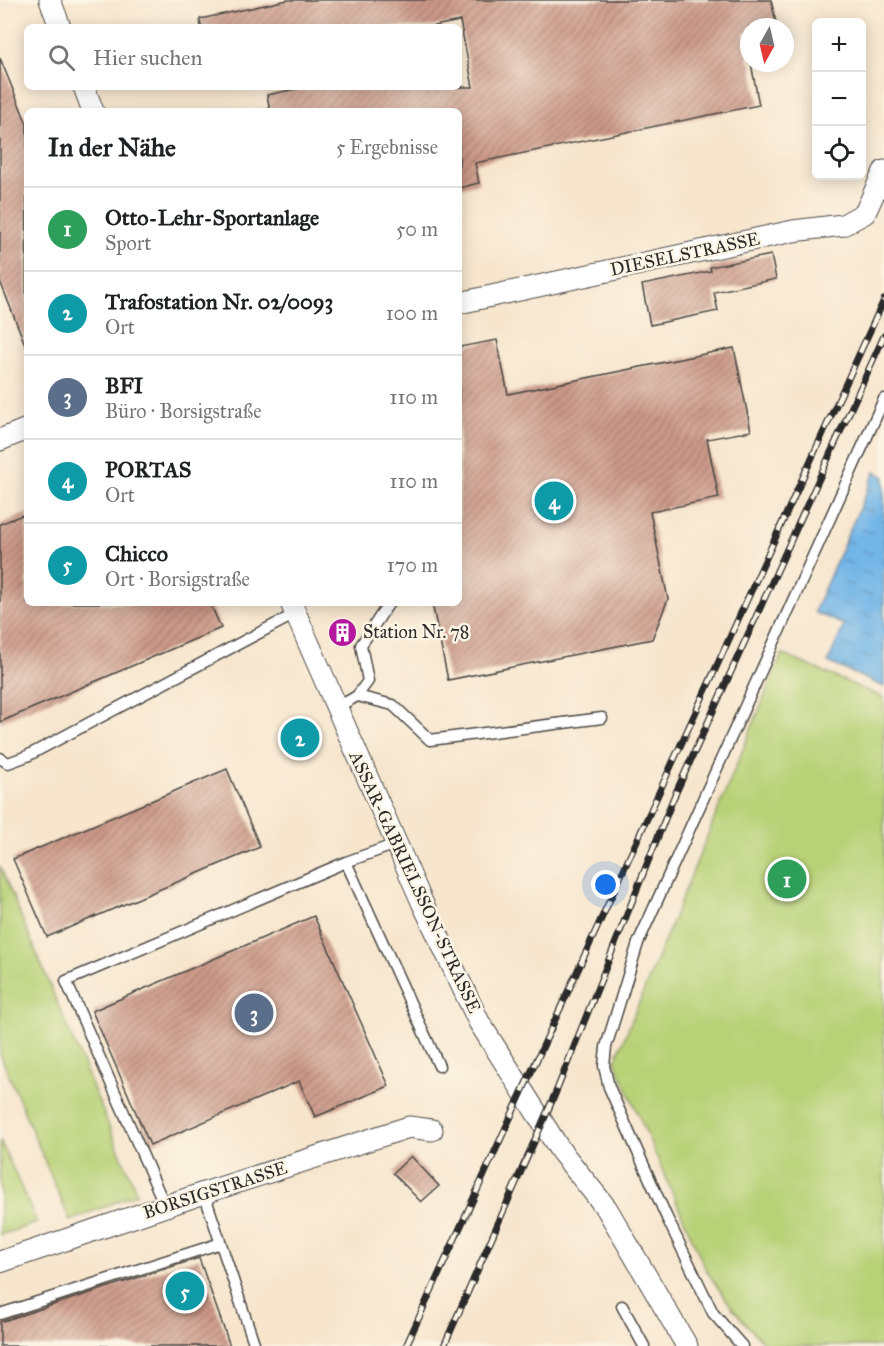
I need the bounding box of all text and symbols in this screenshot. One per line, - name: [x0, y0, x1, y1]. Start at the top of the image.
- north arrow: [740, 18, 794, 72]
- map controls: [812, 18, 866, 180]
- button: +: [812, 18, 866, 72]
- search box: [24, 24, 462, 90]
- icon: search: [45, 41, 78, 74]
- text: Hier suchen: [93, 44, 202, 71]
- button: −: [812, 72, 866, 126]
- button: locate: [812, 126, 866, 180]
- text: In der Nähe: [48, 131, 176, 163]
- text: 5 Ergebnisse: [336, 135, 438, 159]
- text: Otto-Lehr-Sportanlage: [105, 204, 319, 231]
- text: 1: [64, 217, 71, 241]
- text: 50 m: [396, 217, 438, 241]
- street label: DIESELSTRASSE: [608, 227, 762, 281]
- text: Sport: [105, 231, 151, 255]
- text: Trafostation Nr. 02/0093: [105, 288, 333, 315]
- text: 2: [63, 301, 72, 325]
- text: 100 m: [386, 301, 438, 325]
- text: Ort: [105, 315, 135, 339]
- text: BFI: [105, 372, 143, 399]
- text: 3: [64, 385, 72, 409]
- text: 110 m: [390, 385, 438, 409]
- text: Büro · Borsigstraße: [105, 399, 262, 423]
- text: PORTAS: [105, 456, 191, 483]
- text: 4: [62, 469, 73, 493]
- text: 110 m: [390, 469, 438, 493]
- pin: 4: [534, 478, 574, 524]
- text: Ort: [105, 483, 135, 507]
- text: Chicco: [105, 540, 168, 567]
- text: 5: [63, 553, 72, 577]
- text: 170 m: [387, 553, 438, 577]
- text: Ort · Borsigstraße: [105, 567, 250, 591]
- building icon: Station Nr. 78: [326, 616, 358, 648]
- place label: Station Nr. 78: [363, 621, 469, 643]
- pin: 2: [280, 716, 320, 760]
- street label: ASSAR-GABRIELSSON-STRASSE: [344, 747, 486, 1017]
- pin: 1: [768, 856, 806, 902]
- your location: [591, 870, 620, 899]
- pin: 3: [234, 990, 274, 1036]
- street label: BORSIGSTRASSE: [140, 1156, 290, 1224]
- pin: 5: [166, 1268, 204, 1314]

